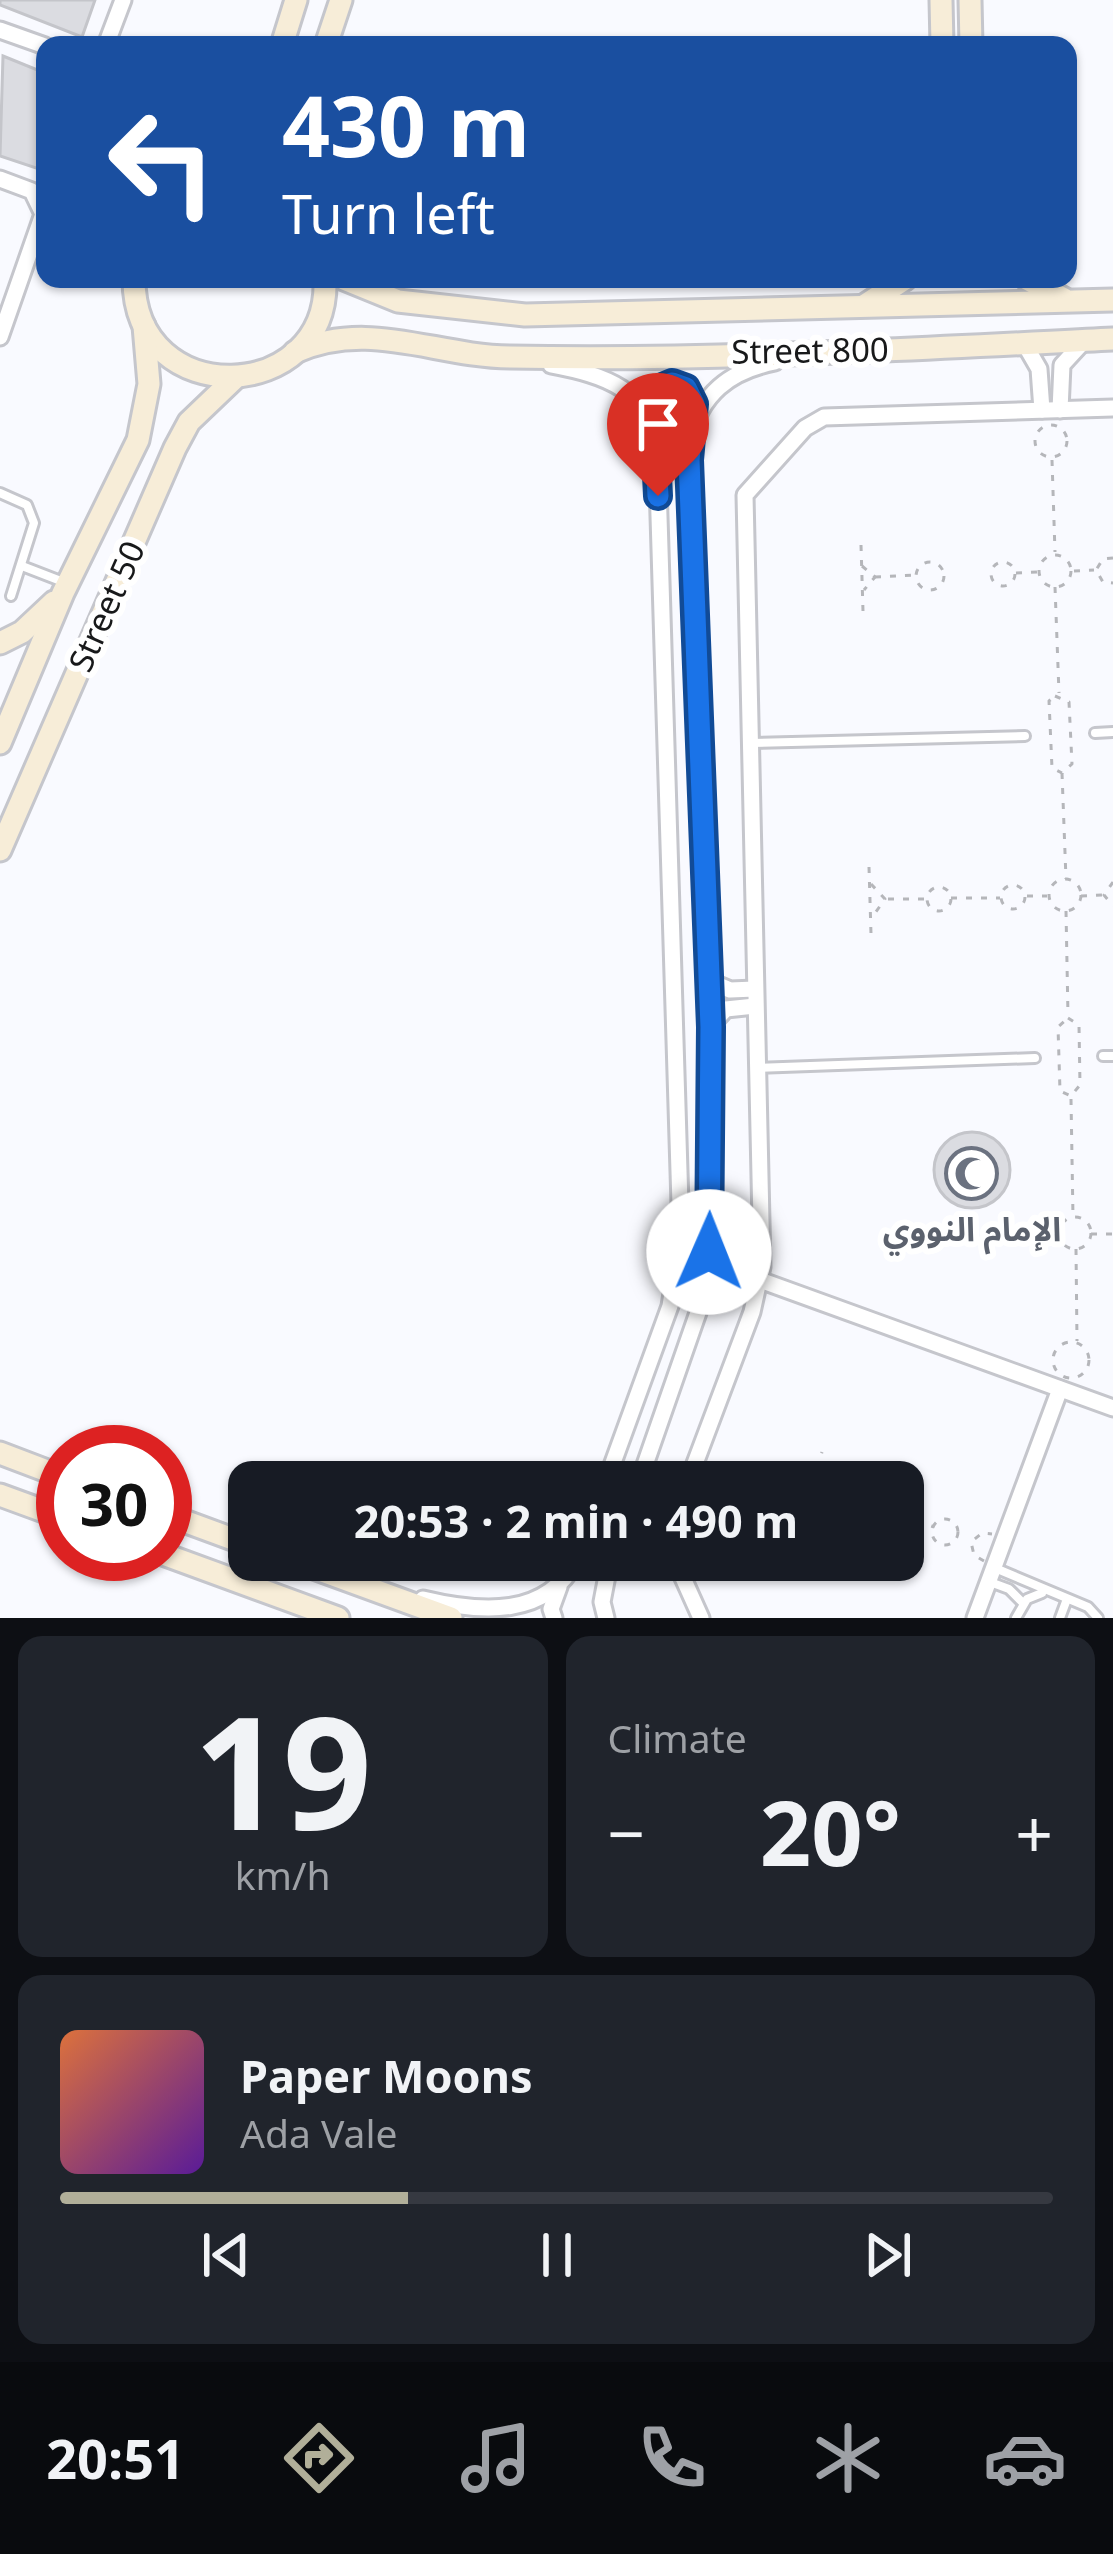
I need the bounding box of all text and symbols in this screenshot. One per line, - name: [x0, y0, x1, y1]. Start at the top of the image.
- text: 430 m: [282, 67, 530, 182]
- icon: left: [84, 84, 240, 240]
- text: Turn left: [282, 176, 495, 250]
- street label: Street 800: [731, 326, 889, 374]
- pin: [607, 373, 709, 496]
- icon: arrive: [625, 391, 691, 457]
- street label: Street 50: [57, 534, 155, 678]
- mosque icon: الإمام النووي: [944, 1146, 1000, 1202]
- position arrow: [646, 1189, 772, 1315]
- place label: الإمام النووي: [883, 1206, 1061, 1256]
- speed limit sign: 30: [36, 1425, 192, 1581]
- text: 20:53 · 2 min · 490 m: [354, 1490, 798, 1551]
- text: 19: [194, 1663, 372, 1876]
- text: Climate: [608, 1711, 747, 1764]
- text: 20°: [760, 1770, 901, 1892]
- text: −: [608, 1787, 645, 1877]
- text: +: [1015, 1787, 1053, 1877]
- text: km/h: [235, 1848, 331, 1901]
- text: Paper Moons: [240, 2045, 533, 2106]
- text: Ada Vale: [240, 2106, 397, 2159]
- icon: previous: [193, 2222, 259, 2288]
- icon: pause: [524, 2222, 590, 2288]
- icon: next: [855, 2222, 921, 2288]
- icon: directions: [277, 2416, 361, 2500]
- icon: music: [454, 2416, 538, 2500]
- icon: phone: [630, 2416, 714, 2500]
- icon: climate: [806, 2416, 890, 2500]
- icon: car: [983, 2416, 1067, 2500]
- text: 20:51: [46, 2421, 185, 2495]

